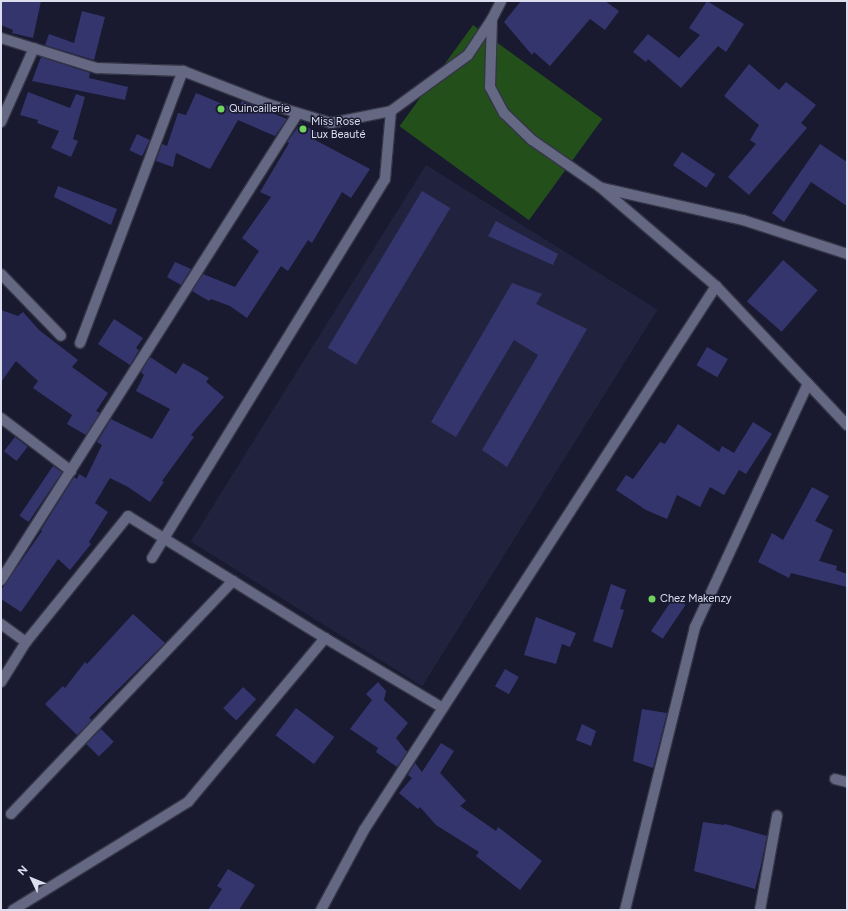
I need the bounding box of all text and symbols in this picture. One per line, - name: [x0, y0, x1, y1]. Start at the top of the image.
- place label: Quincaillerie: [229, 102, 290, 116]
- marker: Quincaillerie: [216, 104, 226, 114]
- place label: Miss Rose Lux Beauté: [311, 116, 365, 142]
- marker: Miss Rose Lux Beauté: [298, 124, 308, 134]
- place label: Chez Makenzy: [660, 592, 732, 606]
- marker: Chez Makenzy: [647, 594, 657, 604]
- north arrow: [12, 859, 52, 899]
- text: N: [15, 863, 31, 878]

